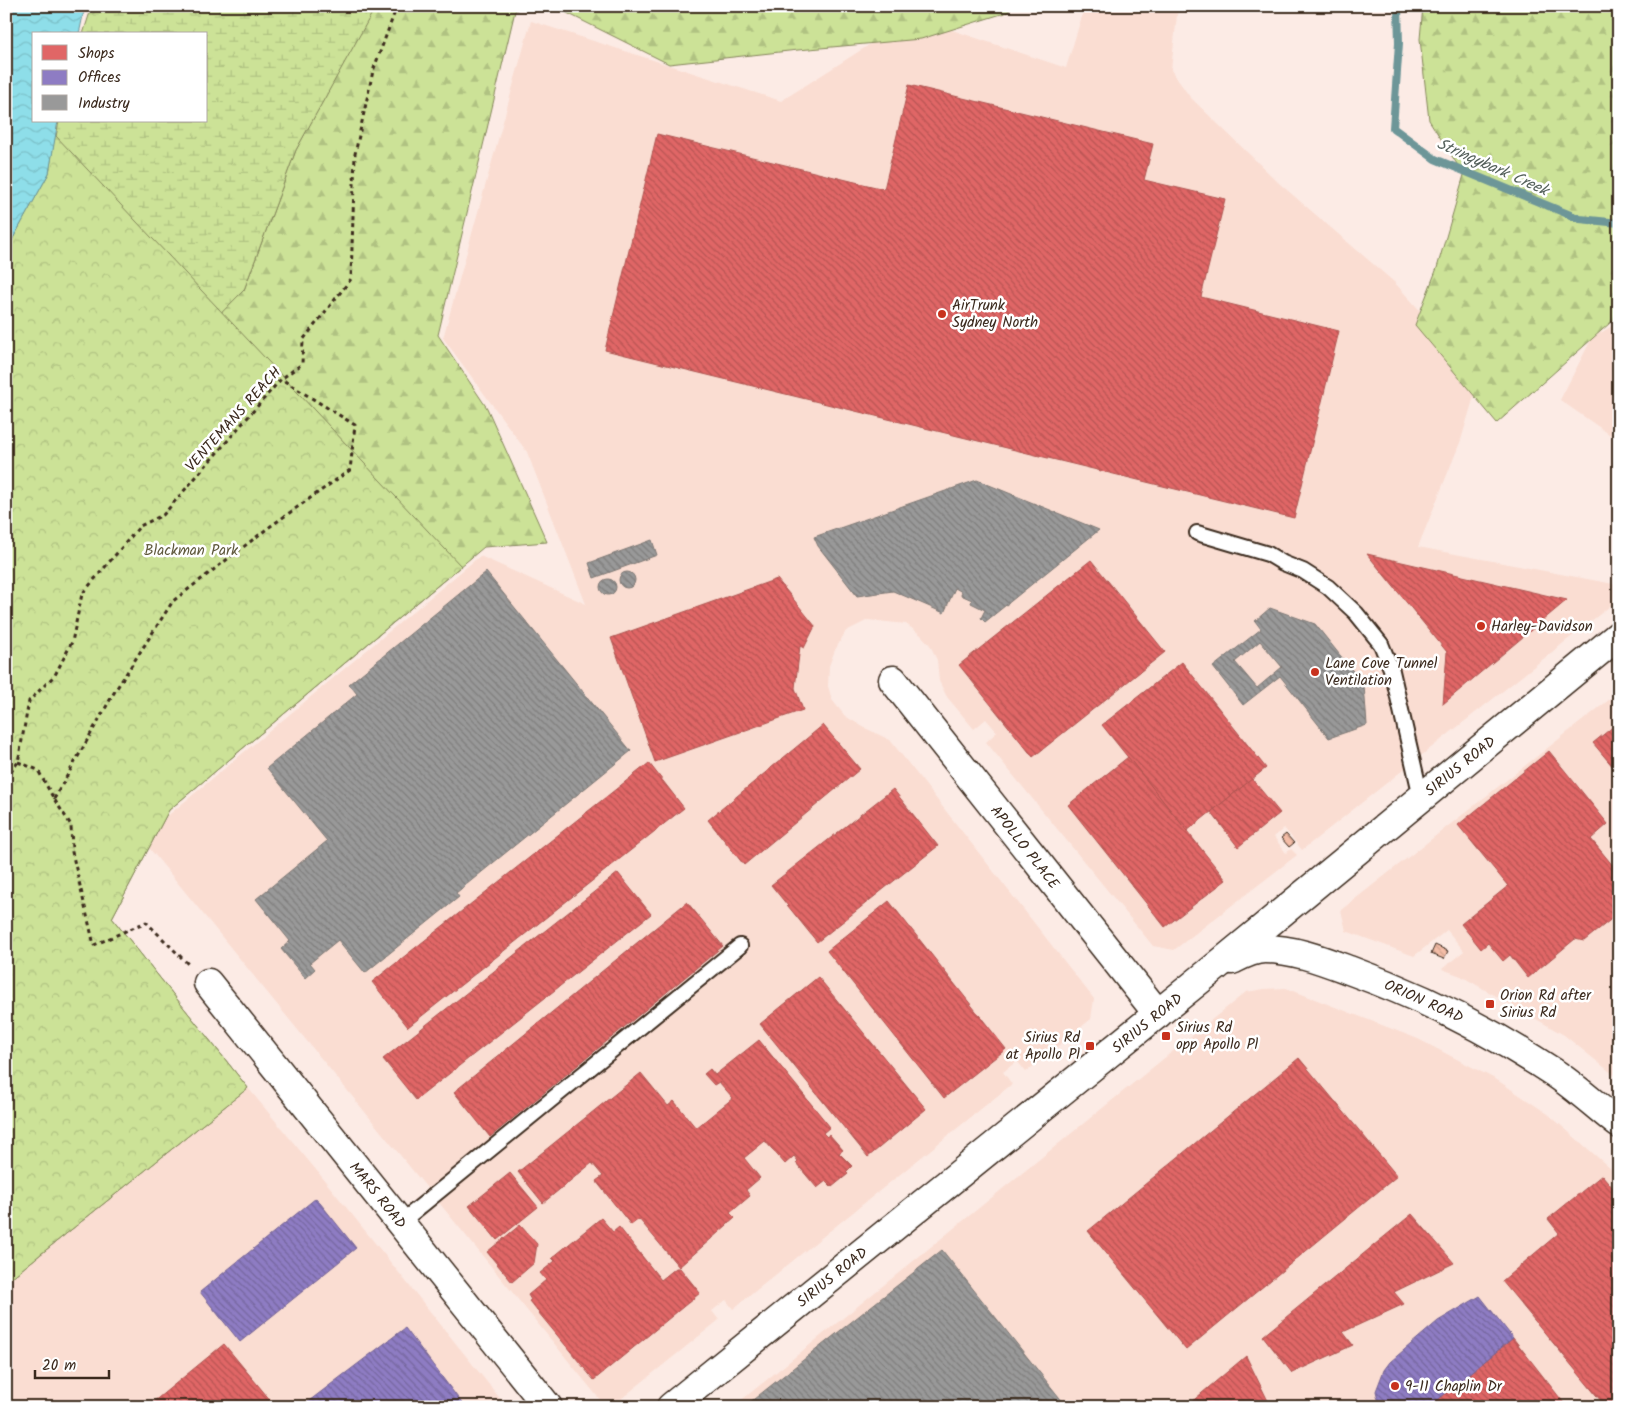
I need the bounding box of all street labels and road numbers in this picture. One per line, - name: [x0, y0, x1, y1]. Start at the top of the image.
- street label: VENTEMANS REACH: [180, 362, 288, 478]
- street label: SIRIUS ROAD: [1420, 730, 1502, 803]
- street label: APOLLO PLACE: [984, 800, 1066, 896]
- street label: ORION ROAD: [1380, 974, 1467, 1030]
- street label: SIRIUS ROAD: [1107, 987, 1189, 1060]
- street label: MARS ROAD: [343, 1157, 412, 1235]
- street label: SIRIUS ROAD: [792, 1241, 874, 1314]

